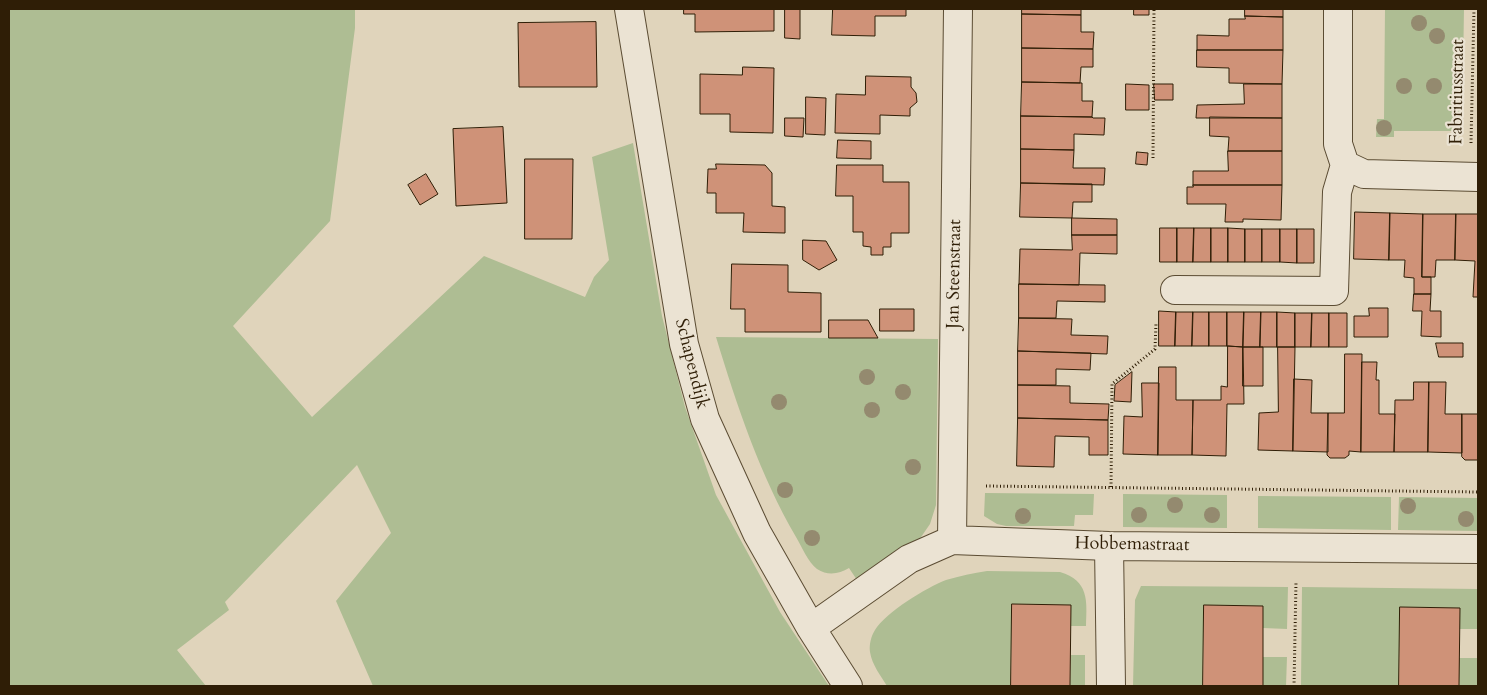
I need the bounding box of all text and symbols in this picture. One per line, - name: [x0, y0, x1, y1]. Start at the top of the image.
- street label: Fabritiusstraat: [1446, 39, 1470, 145]
- street label: Jan Steenstraat: [943, 219, 967, 329]
- street label: Schapendijk: [669, 317, 713, 411]
- street label: Hobbemastraat: [1074, 533, 1190, 557]

